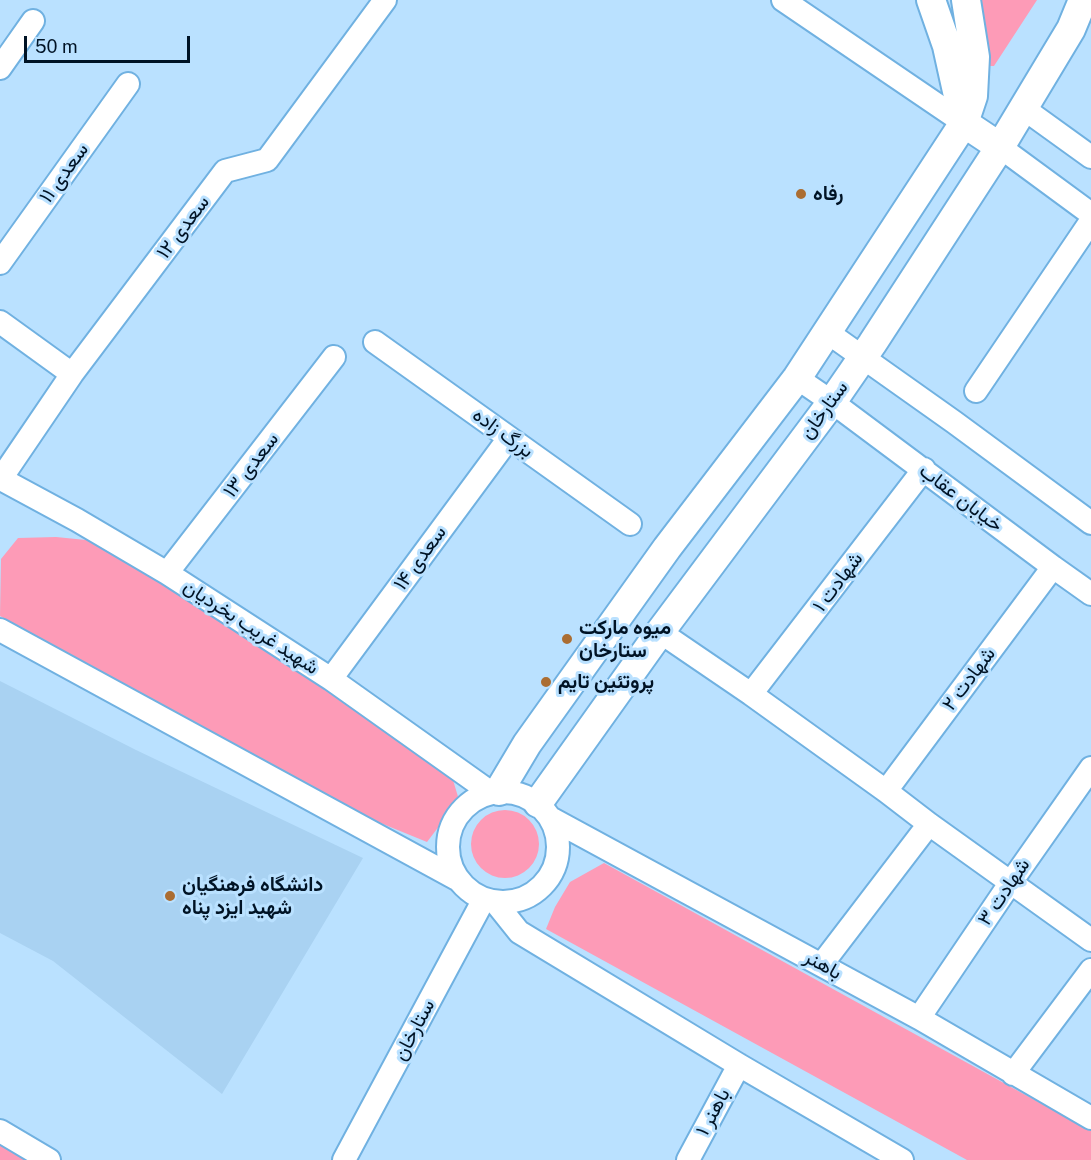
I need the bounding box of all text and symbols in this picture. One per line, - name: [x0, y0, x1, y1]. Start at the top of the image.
- scale bar: [27, 24, 194, 62]
- text: 50 m: [35, 36, 78, 57]
- street label: سعدی ۱۱: [34, 138, 94, 208]
- place label: رفاه: [813, 182, 843, 206]
- marker: رفاه: [794, 187, 808, 201]
- street label: سعدی ۱۲: [151, 191, 215, 263]
- street label: ستارخان: [795, 376, 853, 444]
- street label: بزرگ زاده: [468, 403, 538, 463]
- street label: سعدی ۱۳: [218, 428, 284, 502]
- street label: خیابان عقاب: [914, 459, 1008, 537]
- street label: سعدی ۱۴: [389, 521, 451, 595]
- street label: شهادت ۱: [808, 547, 868, 617]
- street label: شهید غریب بخردیان: [179, 574, 323, 680]
- place label: میوه مارکت ستارخان: [579, 616, 671, 663]
- marker: میوه مارکت ستارخان: [560, 632, 574, 646]
- street label: شهادت ۲: [937, 642, 1001, 716]
- place label: پروتئین تایم: [558, 670, 654, 694]
- marker: پروتئین تایم: [539, 675, 553, 689]
- street label: شهادت ۳: [973, 854, 1035, 930]
- place label: دانشگاه فرهنگیان شهید ایزد پناه: [182, 873, 323, 920]
- marker: دانشگاه فرهنگیان شهید ایزد پناه: [163, 889, 177, 903]
- street label: باهنر: [800, 945, 846, 985]
- street label: ستارخان: [388, 995, 440, 1065]
- street label: باهنر ۱: [691, 1084, 735, 1140]

